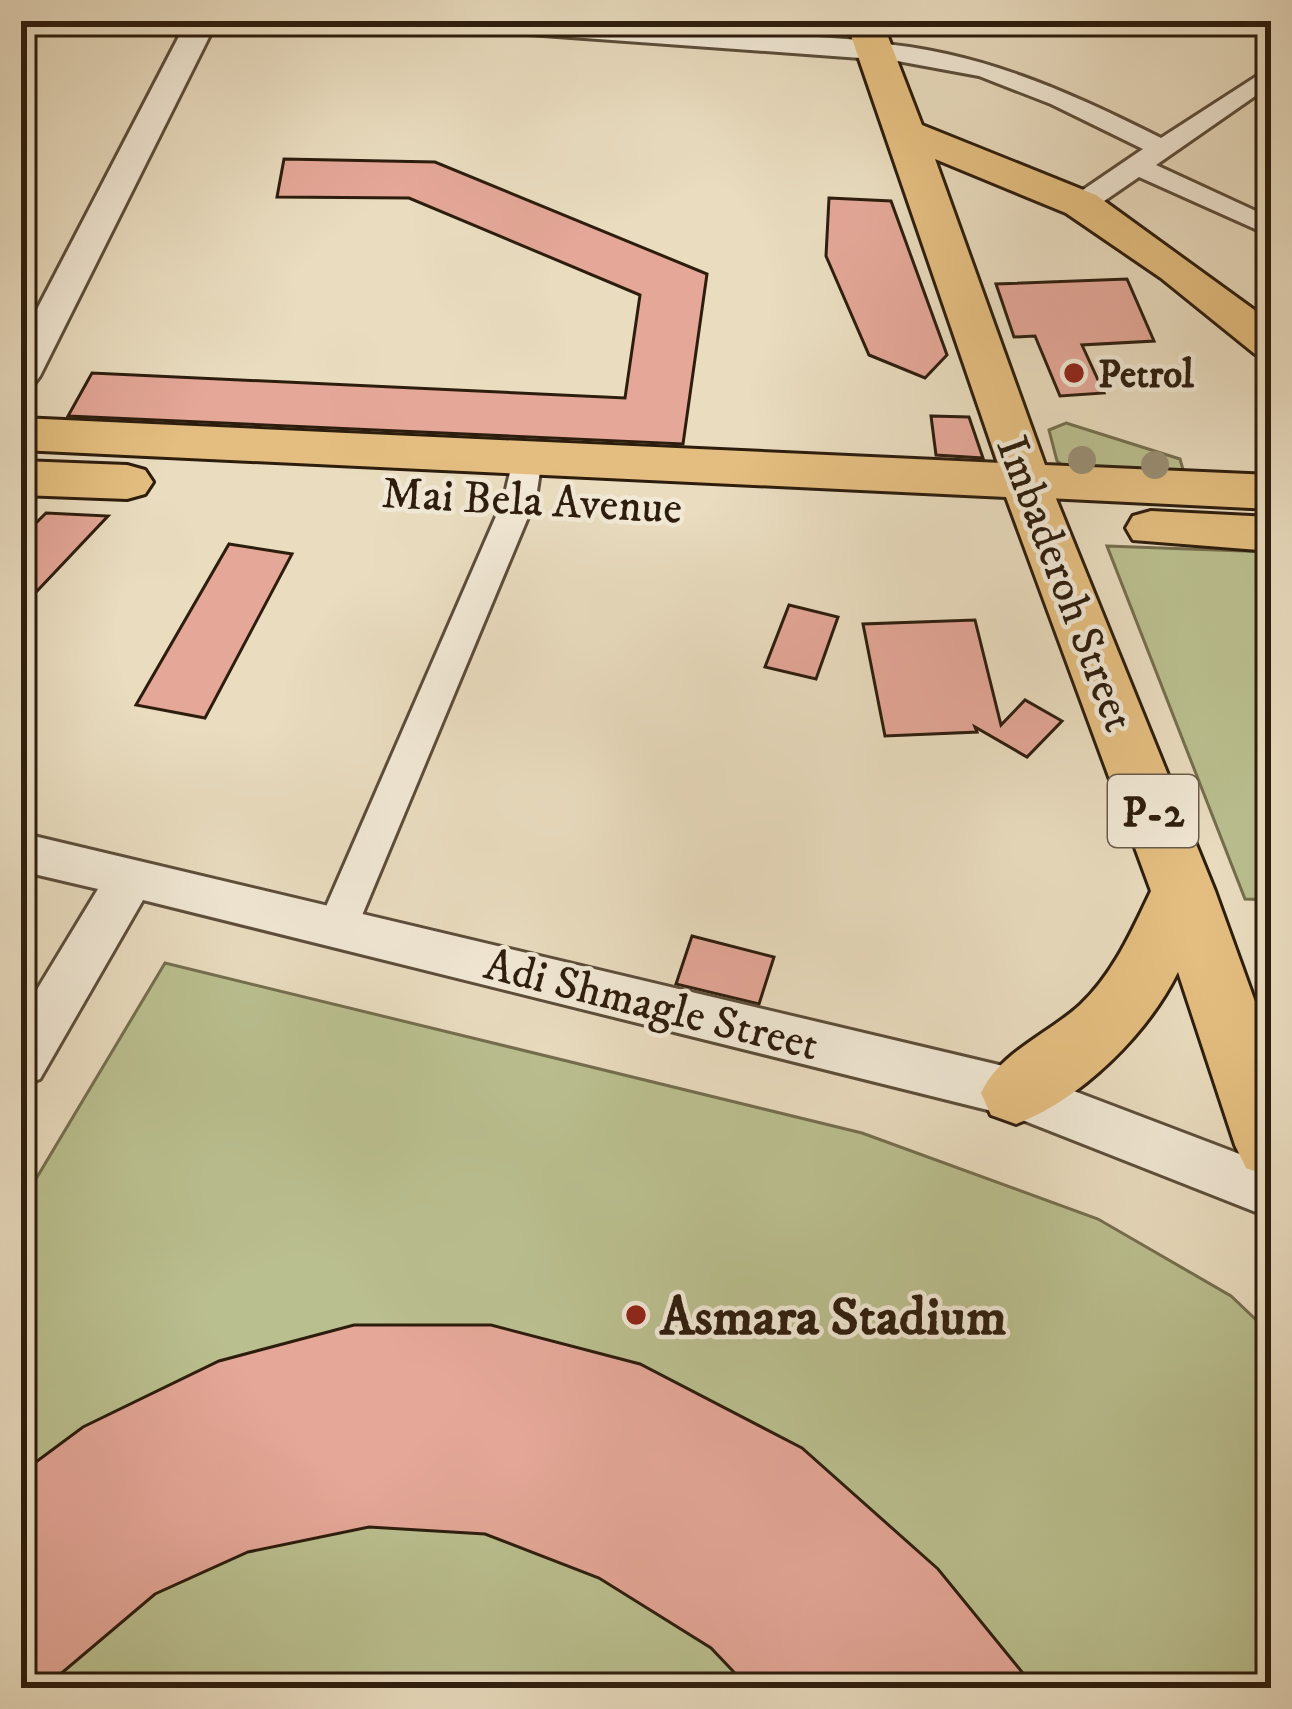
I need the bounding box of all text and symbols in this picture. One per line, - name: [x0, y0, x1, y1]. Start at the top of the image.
- place label: Petrol: [1098, 351, 1195, 400]
- marker: Petrol: [1061, 360, 1087, 386]
- street label: Imbaderoh Street: [982, 429, 1146, 740]
- street label: Mai Bela Avenue: [380, 466, 683, 538]
- road number: P-2: [1108, 775, 1198, 847]
- street label: Adi Shmagle Street: [478, 937, 824, 1075]
- place label: Asmara Stadium: [659, 1285, 1006, 1352]
- marker: Asmara Stadium: [623, 1302, 649, 1328]

